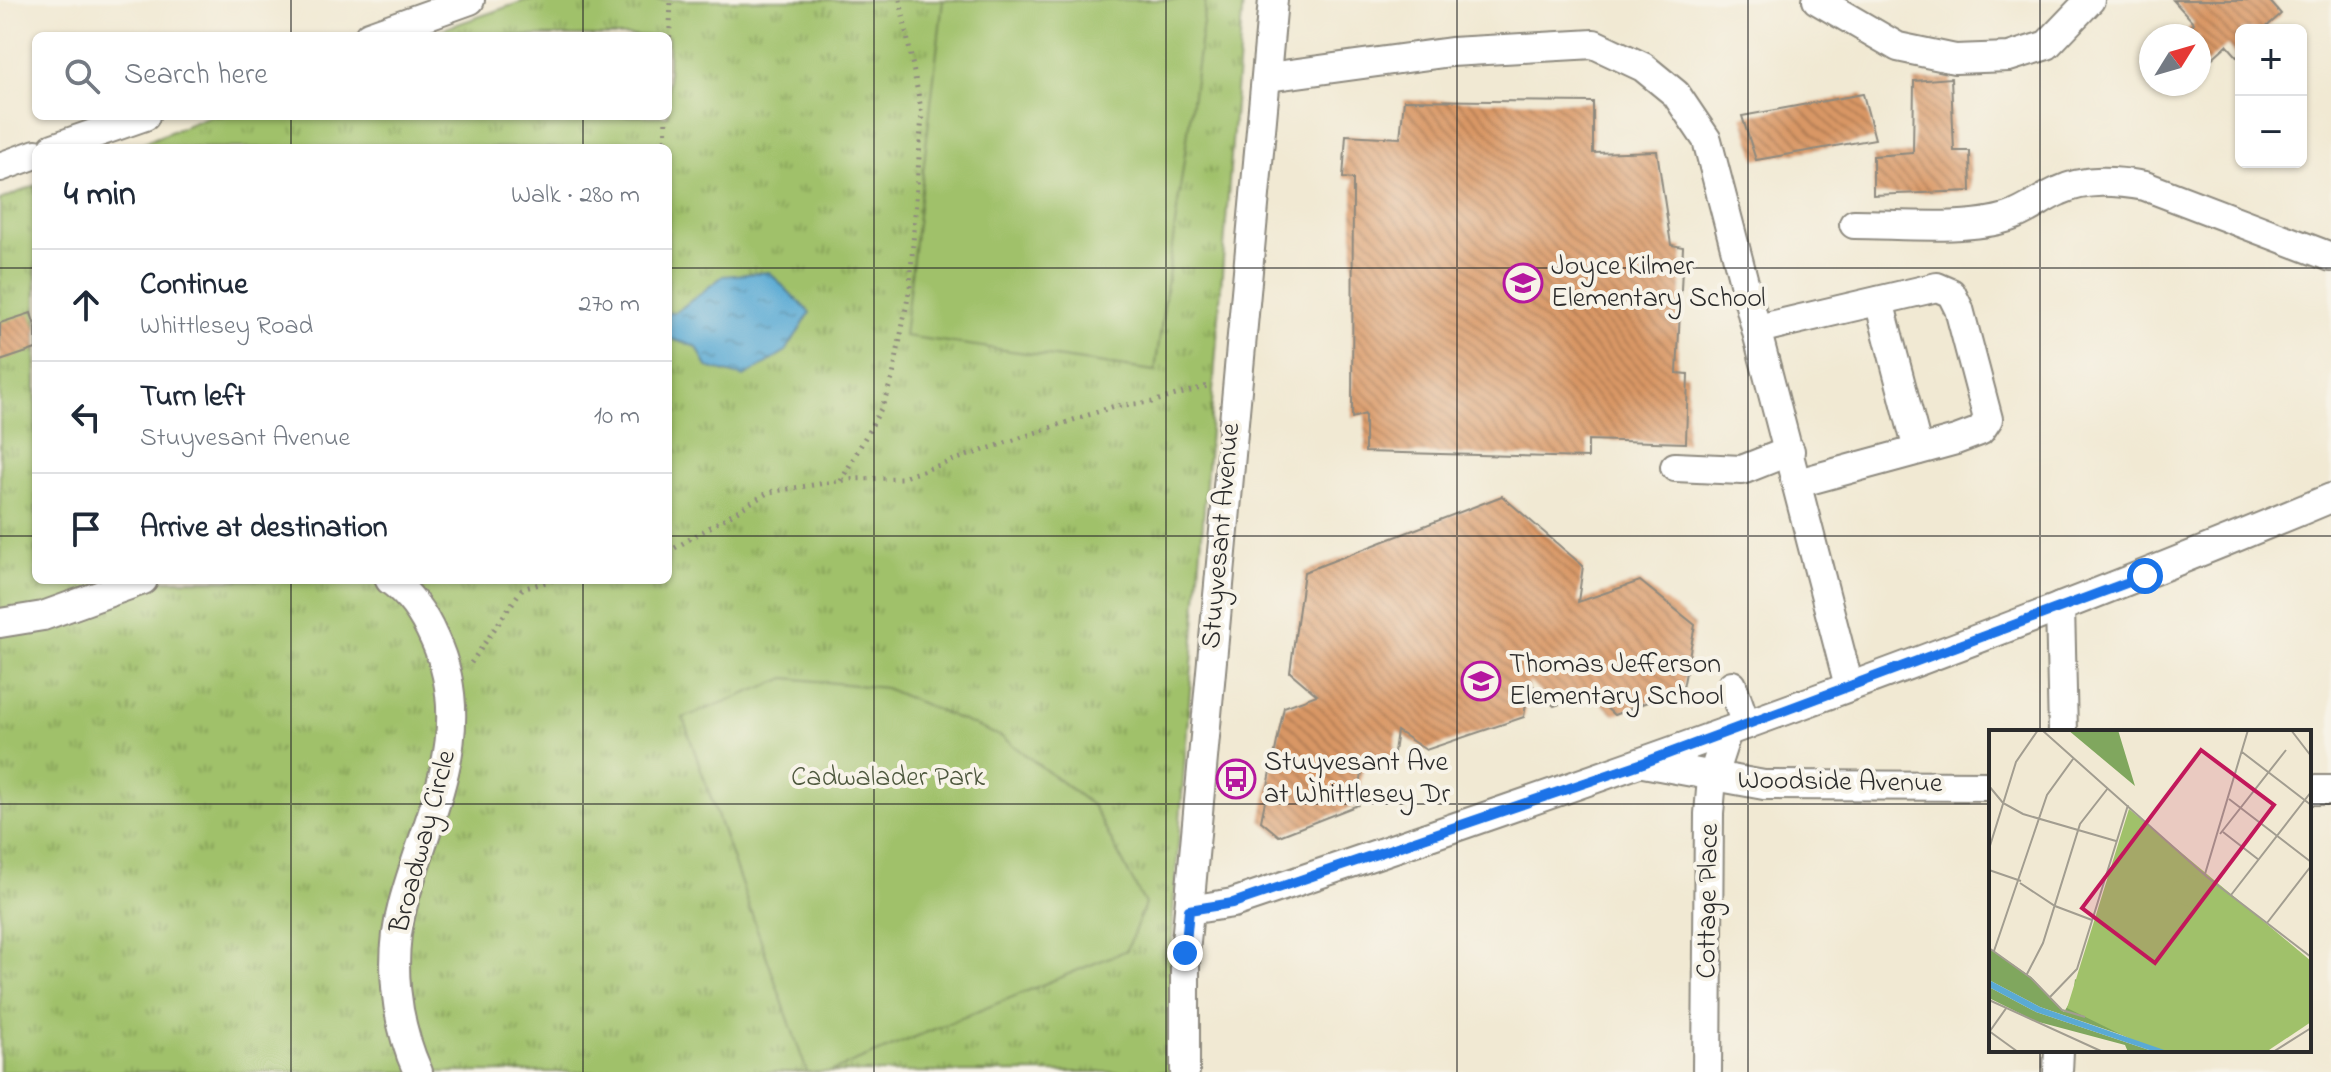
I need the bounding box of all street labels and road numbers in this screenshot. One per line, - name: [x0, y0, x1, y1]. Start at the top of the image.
- street label: Stuyvesant Avenue: [1192, 421, 1252, 651]
- street label: Broadway Circle: [380, 746, 468, 939]
- street label: Woodside Avenue: [1737, 761, 1943, 805]
- street label: Cottage Place: [1687, 823, 1731, 979]

